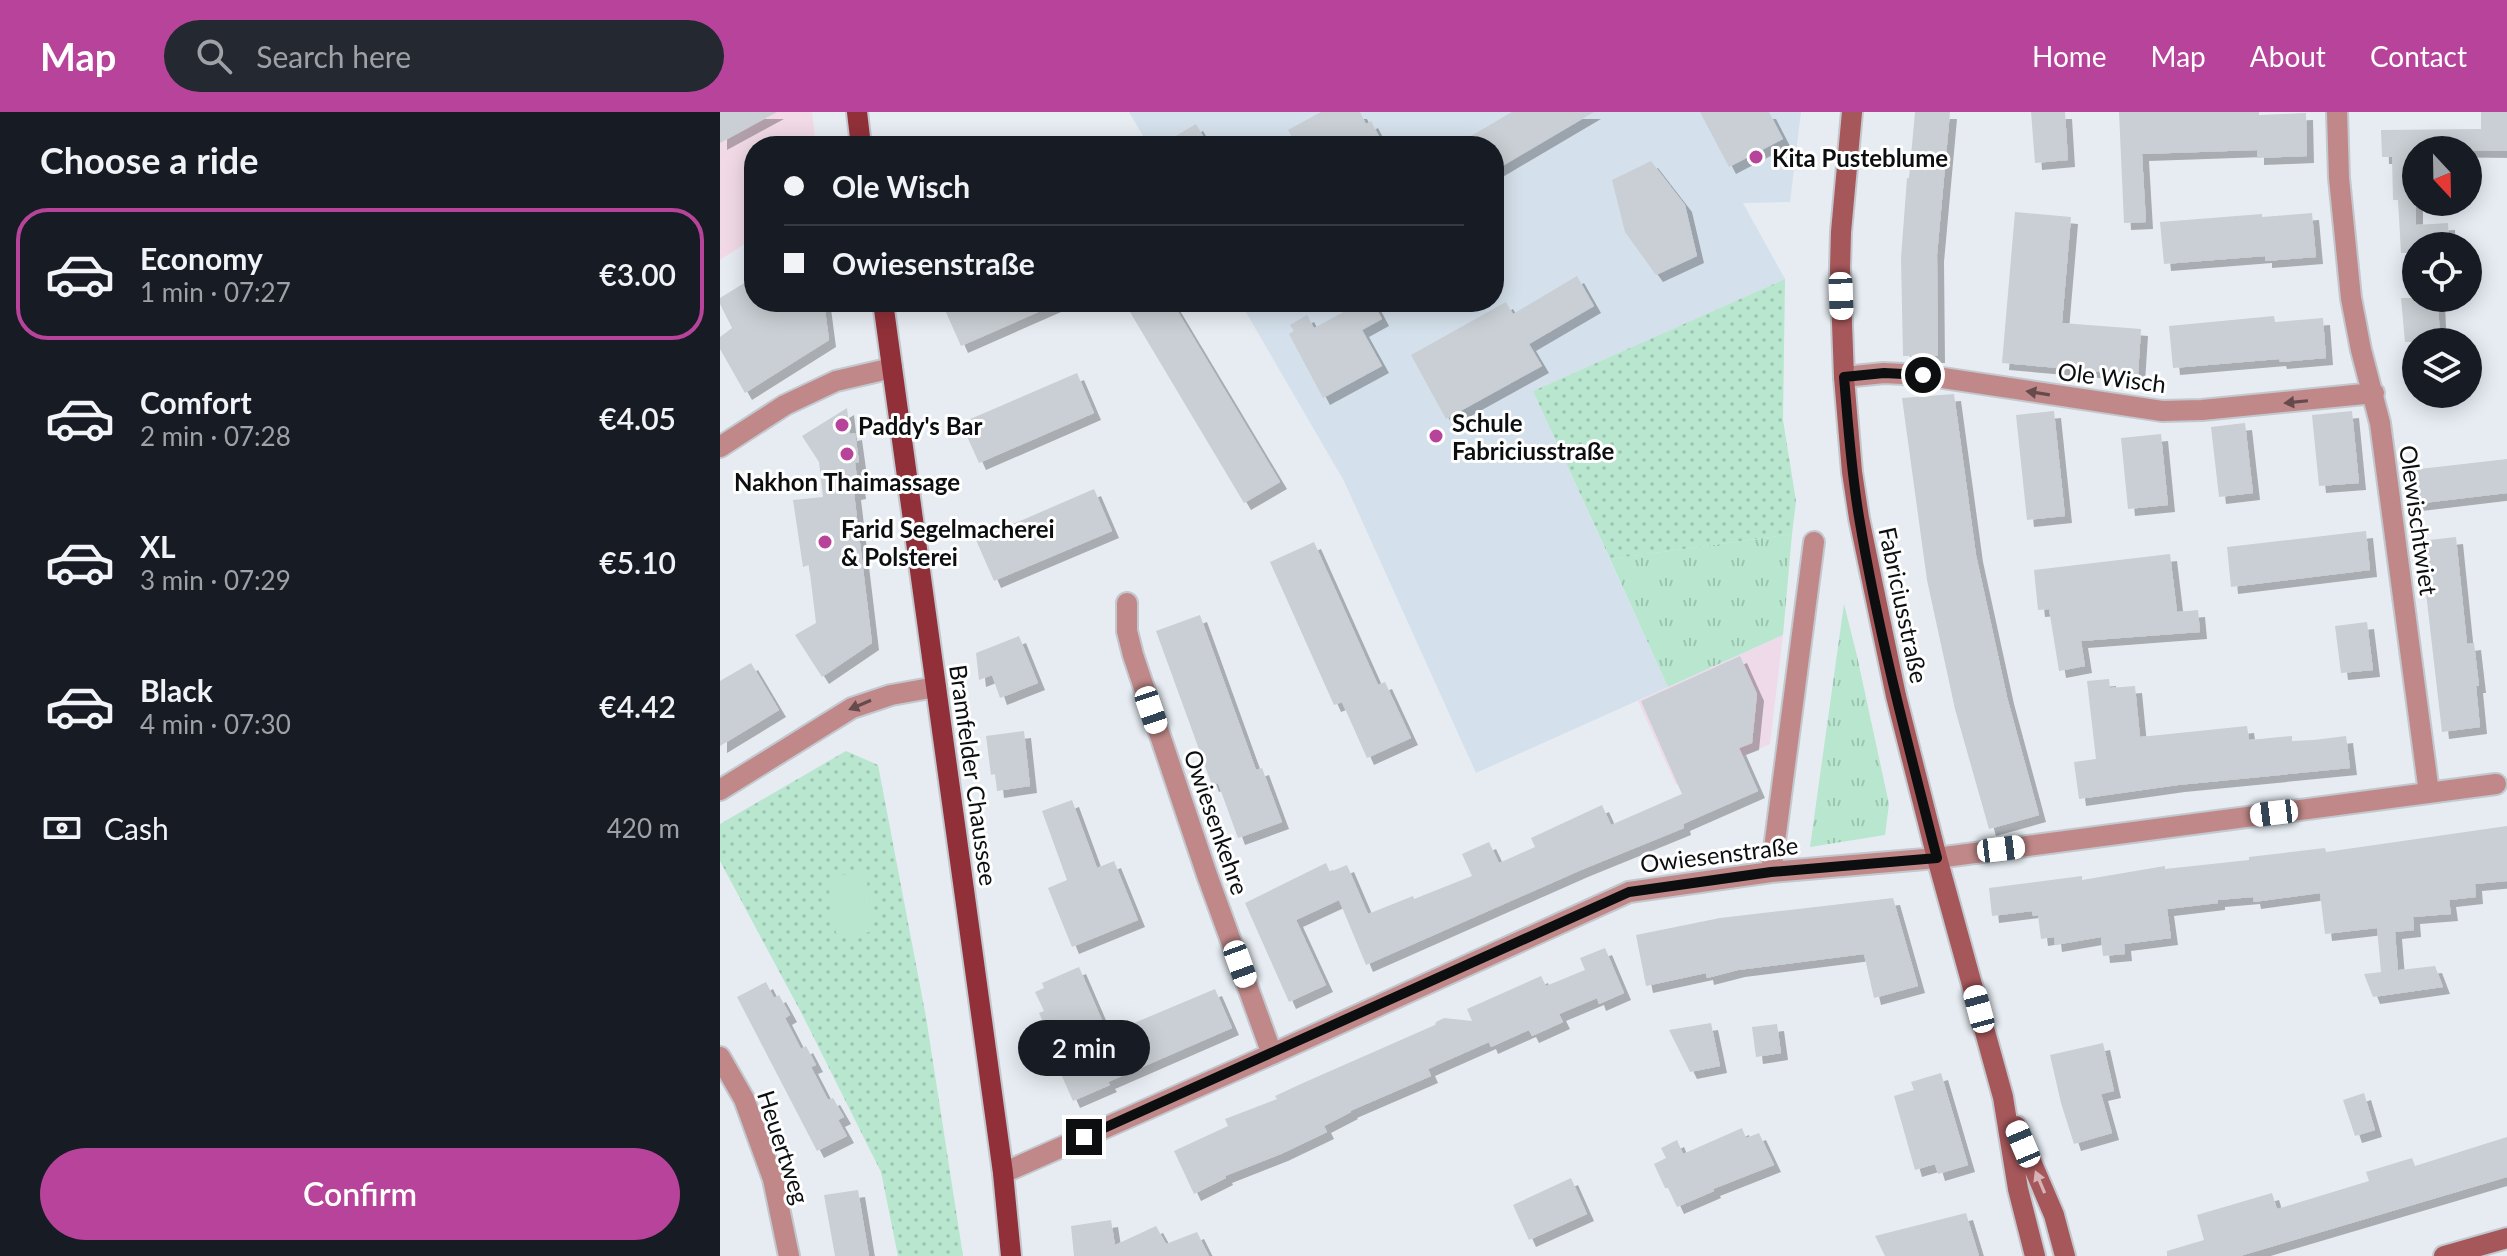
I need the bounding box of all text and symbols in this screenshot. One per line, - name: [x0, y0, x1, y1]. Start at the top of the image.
- search box: [164, 20, 724, 92]
- text: Map: [40, 33, 116, 79]
- icon: search: [192, 34, 236, 78]
- text: Search here: [256, 38, 411, 74]
- text: Home: [2032, 39, 2107, 73]
- text: Map: [2151, 39, 2206, 73]
- text: About: [2250, 39, 2326, 73]
- text: Contact: [2370, 39, 2467, 73]
- north arrow: [2402, 136, 2482, 216]
- map controls: [2402, 136, 2482, 408]
- text: Choose a ride: [40, 138, 259, 182]
- place label: Kita Pusteblume: [1772, 143, 1948, 172]
- marker: Kita Pusteblume: [1747, 148, 1765, 166]
- text: Ole Wisch: [832, 168, 970, 204]
- button: locate: [2402, 232, 2482, 312]
- icon: car: [44, 238, 116, 310]
- text: Economy: [140, 240, 263, 276]
- text: Owiesenstraße: [832, 245, 1035, 281]
- text: €3.00: [599, 256, 676, 292]
- car: [1828, 272, 1854, 320]
- text: 1 min · 07:27: [140, 276, 291, 308]
- button: layers: [2402, 328, 2482, 408]
- street label: Ole Wisch: [2056, 356, 2168, 398]
- route start: [1905, 357, 1941, 393]
- icon: car: [44, 382, 116, 454]
- text: Comfort: [140, 384, 252, 420]
- one-way arrow: [2025, 386, 2050, 399]
- one-way arrow: [2283, 395, 2308, 408]
- text: €4.05: [599, 400, 676, 436]
- place label: Schule Fabriciusstraße: [1452, 408, 1614, 465]
- place label: Paddy's Bar: [858, 411, 983, 440]
- marker: Paddy's Bar: [833, 416, 851, 434]
- text: 2 min · 07:28: [140, 420, 291, 452]
- marker: Schule Fabriciusstraße: [1427, 427, 1445, 445]
- street label: Olewischtwiet: [2394, 443, 2444, 597]
- marker: Nakhon Thaimassage: [838, 445, 856, 463]
- place label: Nakhon Thaimassage: [734, 467, 960, 496]
- place label: Farid Segelmacherei & Polsterei: [841, 514, 1055, 571]
- street label: Fabriciusstraße: [1873, 524, 1935, 686]
- icon: car: [44, 526, 116, 598]
- text: XL: [140, 528, 176, 564]
- marker: Farid Segelmacherei & Polsterei: [816, 533, 834, 551]
- text: €5.10: [599, 544, 676, 580]
- text: 3 min · 07:29: [140, 564, 291, 596]
- street label: Bramfelder Chaussee: [944, 663, 1004, 887]
- icon: car: [44, 670, 116, 742]
- text: Black: [140, 672, 213, 708]
- car: [1132, 683, 1170, 737]
- text: €4.42: [599, 688, 676, 724]
- one-way arrow: [849, 698, 872, 711]
- text: 4 min · 07:30: [140, 708, 291, 740]
- street label: Owiesenkehre: [1179, 746, 1255, 898]
- car: [2249, 798, 2299, 828]
- icon: cash: [40, 806, 84, 850]
- text: Cash: [104, 810, 169, 846]
- text: 420 m: [607, 812, 680, 844]
- street label: Owiesenstraße: [1638, 830, 1800, 878]
- car: [1976, 834, 2026, 864]
- car: [1221, 937, 1259, 991]
- car: [1961, 983, 1997, 1035]
- callout: 2 min: [1018, 1021, 1150, 1077]
- text: 2 min: [1052, 1032, 1116, 1064]
- street label: Heuertweg: [752, 1086, 816, 1208]
- car: [2003, 1117, 2043, 1171]
- route end: [1066, 1119, 1102, 1155]
- button: Confirm: [40, 1148, 680, 1240]
- one-way arrow: [2034, 1171, 2047, 1194]

